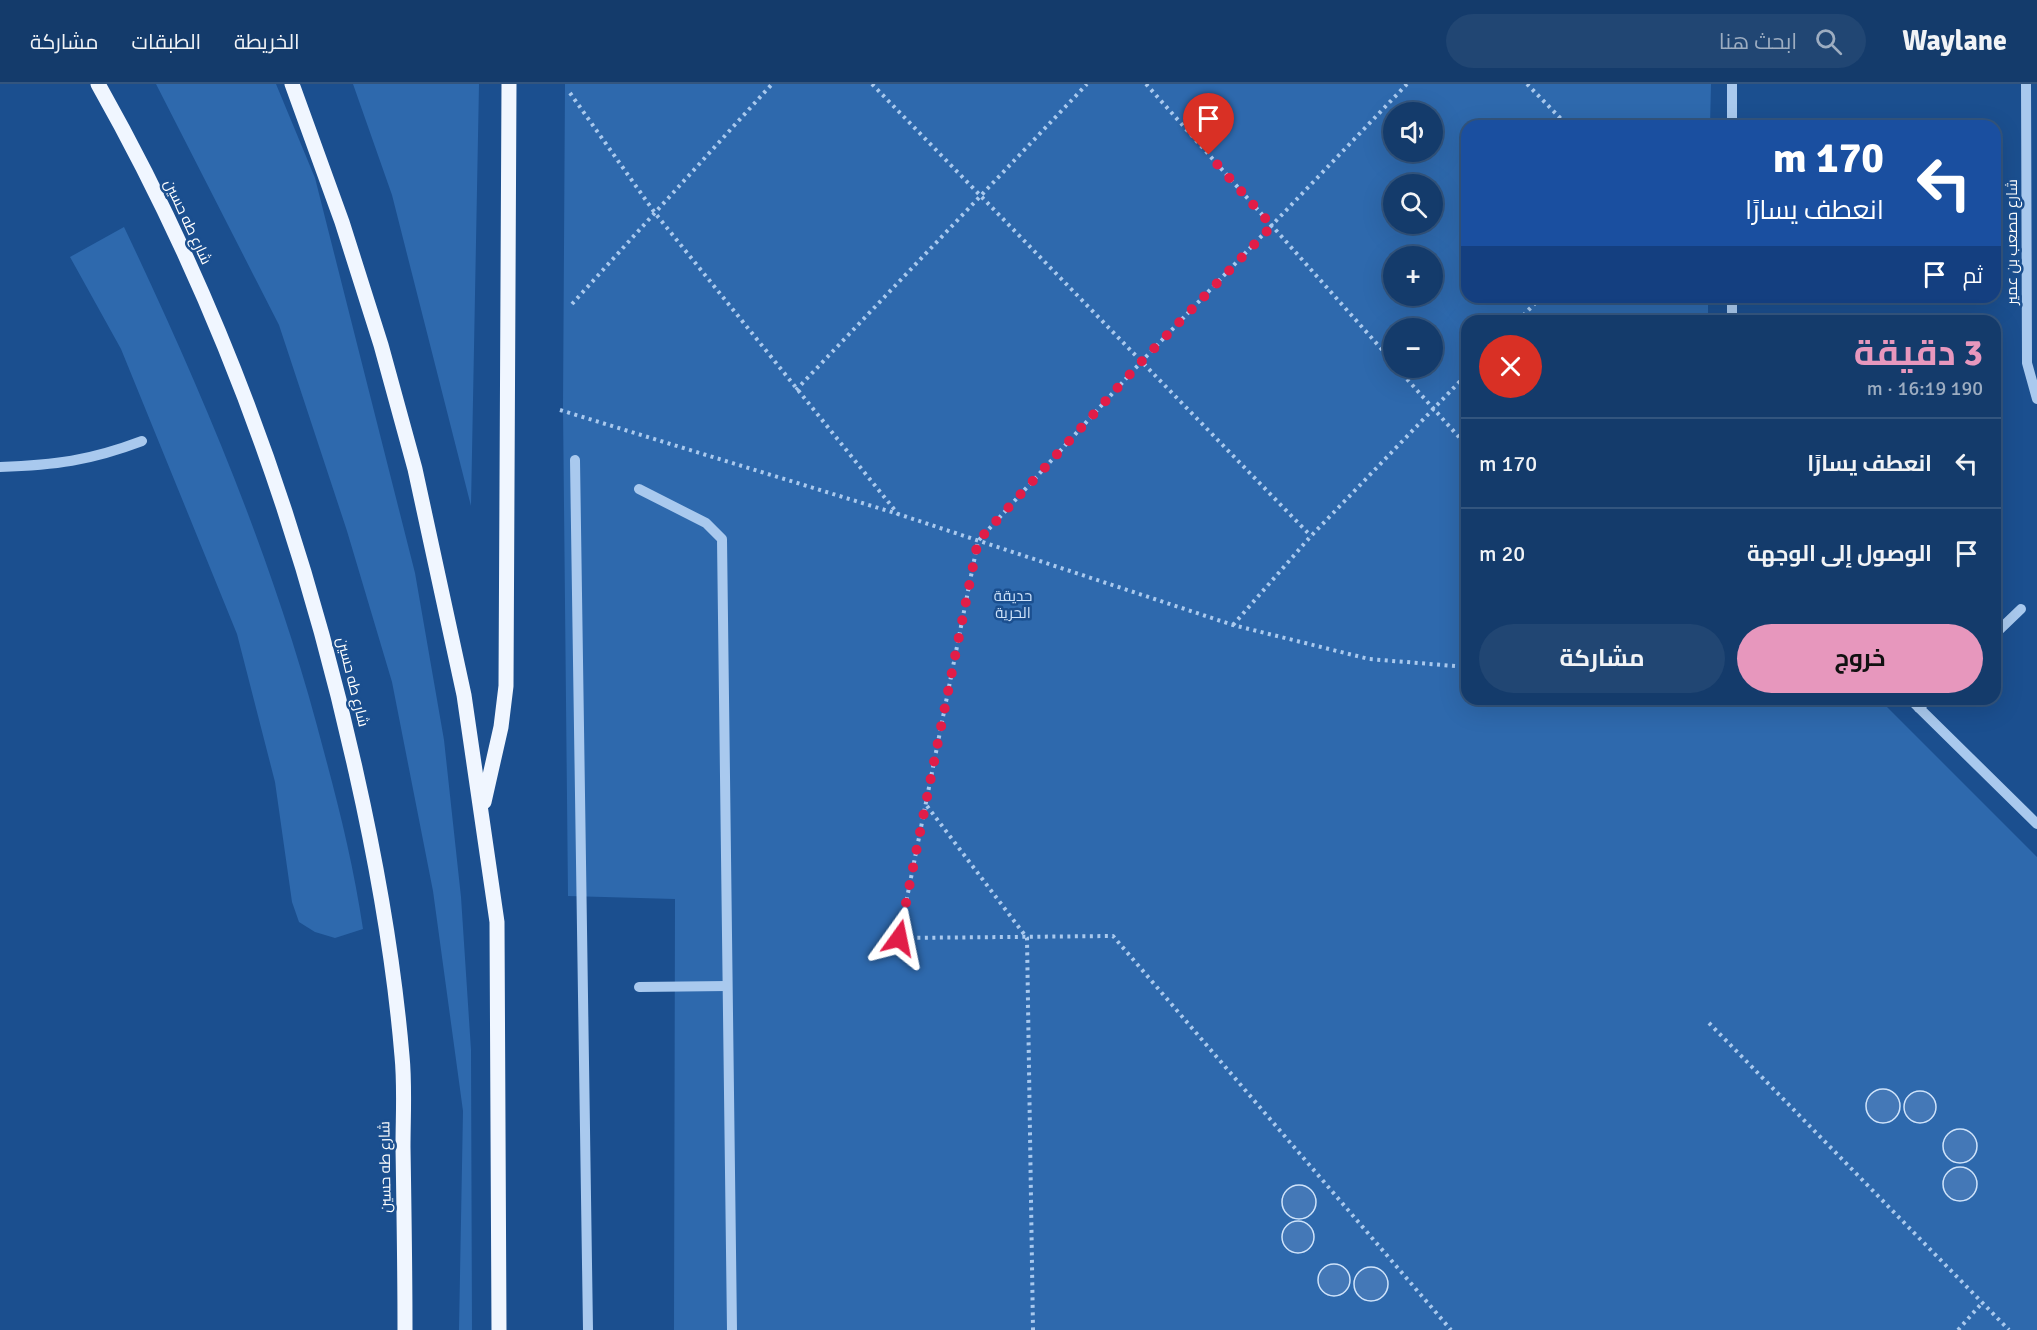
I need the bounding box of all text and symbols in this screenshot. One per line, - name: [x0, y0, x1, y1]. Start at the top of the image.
- search box: [1446, 14, 1866, 68]
- text: Waylane: [1902, 24, 2007, 58]
- icon: search: [1812, 25, 1845, 58]
- text: ابحث هنا: [1719, 28, 1797, 55]
- text: مشاركة: [30, 29, 99, 55]
- text: الطبقات: [132, 29, 201, 55]
- text: الخريطة: [234, 29, 300, 55]
- pin: [1183, 93, 1234, 155]
- icon: arrive: [1192, 102, 1225, 135]
- map controls: [1383, 102, 1443, 378]
- button: sound: [1383, 102, 1443, 162]
- text: 170 m: [1773, 133, 1884, 184]
- icon: left: [1905, 144, 1983, 222]
- button: search: [1383, 174, 1443, 234]
- street label: شارع طه حسين: [159, 177, 216, 268]
- street label: شارع مصعب بن عمير: [2003, 179, 2023, 306]
- text: انعطف يسارًا: [1745, 194, 1884, 227]
- button: +: [1383, 246, 1443, 306]
- icon: arrive: [1918, 258, 1951, 291]
- text: ثم: [1963, 262, 1983, 289]
- button: −: [1383, 318, 1443, 378]
- text: 3 دقيقة: [1854, 331, 1983, 376]
- button: close: [1479, 335, 1542, 398]
- text: 190 m · 16:19: [1867, 376, 1983, 401]
- icon: left: [1950, 447, 1983, 480]
- text: 170 m: [1479, 450, 1537, 477]
- text: انعطف يسارًا: [1807, 450, 1932, 477]
- icon: arrive: [1950, 537, 1983, 570]
- text: 20 m: [1479, 540, 1525, 567]
- text: الوصول إلى الوجهة: [1747, 540, 1932, 567]
- park label: حديقة الحرية: [994, 587, 1032, 622]
- button: مشاركة: [1479, 624, 1725, 693]
- button: خروج: [1737, 624, 1983, 693]
- street label: شارع طه حسين: [331, 635, 373, 729]
- position arrow: [867, 906, 931, 970]
- street label: شارع طه حسين: [375, 1121, 397, 1213]

